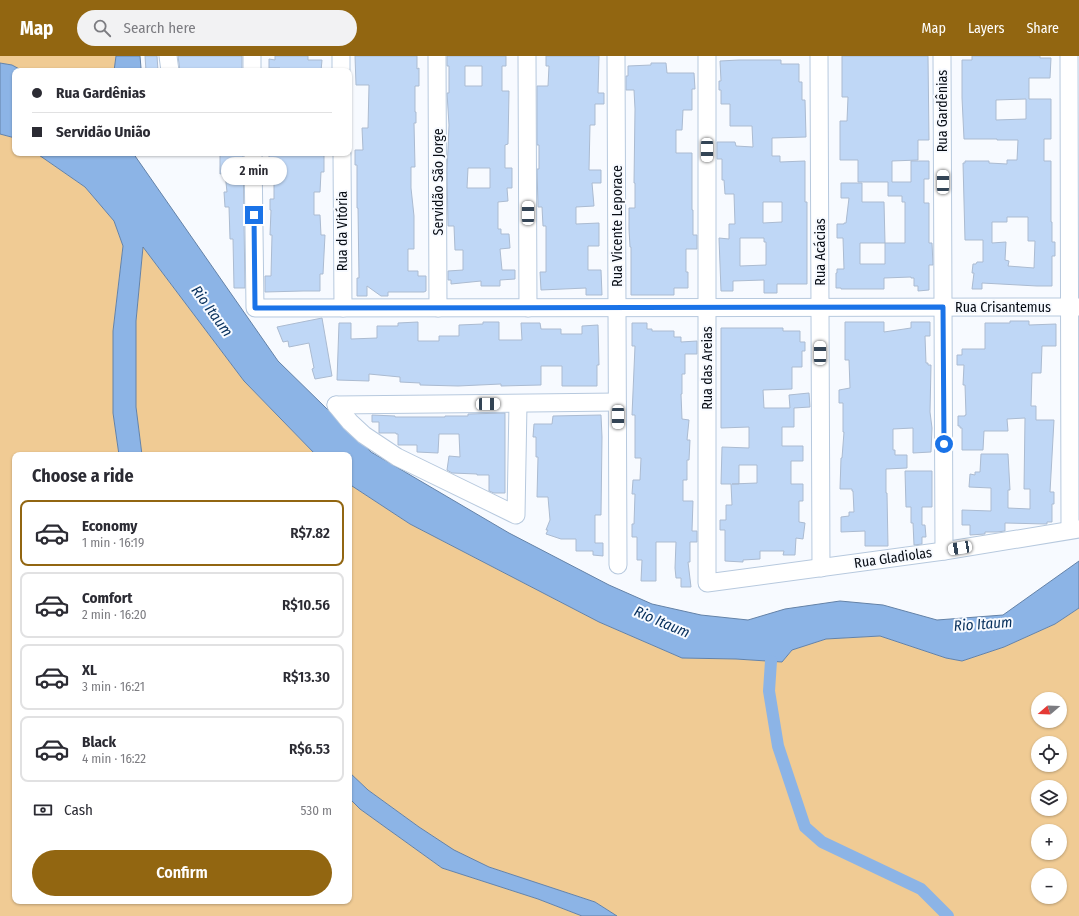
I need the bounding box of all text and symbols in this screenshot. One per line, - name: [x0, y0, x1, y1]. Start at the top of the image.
- search box: [77, 10, 357, 46]
- text: Map: [20, 17, 53, 40]
- icon: search: [91, 17, 113, 39]
- text: Search here: [123, 19, 196, 37]
- text: Map: [922, 20, 946, 37]
- text: Layers: [968, 20, 1004, 37]
- text: Share: [1026, 20, 1059, 37]
- street label: Rua Gardênias: [934, 70, 951, 152]
- text: Rua Gardênias: [56, 84, 146, 102]
- text: Servidão União: [56, 123, 151, 141]
- street label: Servidão São Jorge: [430, 128, 447, 236]
- car: [701, 138, 713, 162]
- callout: 2 min: [221, 157, 287, 185]
- text: 2 min: [240, 163, 268, 178]
- street label: Rua Vicente Leporace: [609, 165, 626, 287]
- car: [937, 170, 949, 194]
- street label: Rua da Vitória: [334, 191, 351, 271]
- car: [522, 201, 534, 225]
- route end: [245, 206, 263, 224]
- street label: Rua Acácias: [812, 218, 829, 286]
- water label: Rio Itaum: [187, 282, 237, 340]
- street label: Rua Crisantemus: [955, 299, 1051, 316]
- street label: Rua das Areias: [699, 326, 716, 410]
- car: [814, 341, 826, 365]
- car: [476, 398, 500, 410]
- car: [612, 405, 624, 429]
- route start: [935, 435, 953, 453]
- text: Choose a ride: [32, 465, 134, 487]
- icon: car: [34, 515, 70, 551]
- text: Economy: [82, 517, 137, 535]
- text: R$7.82: [290, 524, 330, 542]
- text: 1 min · 16:19: [82, 535, 144, 550]
- car: [947, 540, 973, 556]
- street label: Rua Gladiolas: [853, 544, 933, 572]
- icon: car: [34, 587, 70, 623]
- text: Comfort: [82, 589, 133, 607]
- text: R$10.56: [282, 596, 330, 614]
- water label: Rio Itaum: [631, 602, 693, 642]
- text: 2 min · 16:20: [82, 607, 147, 622]
- water label: Rio Itaum: [953, 613, 1013, 635]
- icon: car: [34, 659, 70, 695]
- text: XL: [82, 661, 97, 679]
- text: R$13.30: [283, 668, 330, 686]
- text: 3 min · 16:21: [82, 679, 145, 694]
- north arrow: [1031, 692, 1067, 728]
- map controls: [1031, 692, 1067, 904]
- icon: car: [34, 731, 70, 767]
- text: Black: [82, 733, 116, 751]
- button: locate: [1031, 736, 1067, 772]
- text: R$6.53: [289, 740, 330, 758]
- text: 4 min · 16:22: [82, 751, 146, 766]
- button: layers: [1031, 780, 1067, 816]
- icon: cash: [32, 799, 54, 821]
- text: Cash: [64, 801, 93, 819]
- text: 530 m: [300, 803, 332, 818]
- button: +: [1031, 824, 1067, 860]
- button: Confirm: [32, 850, 332, 896]
- button: −: [1031, 868, 1067, 904]

